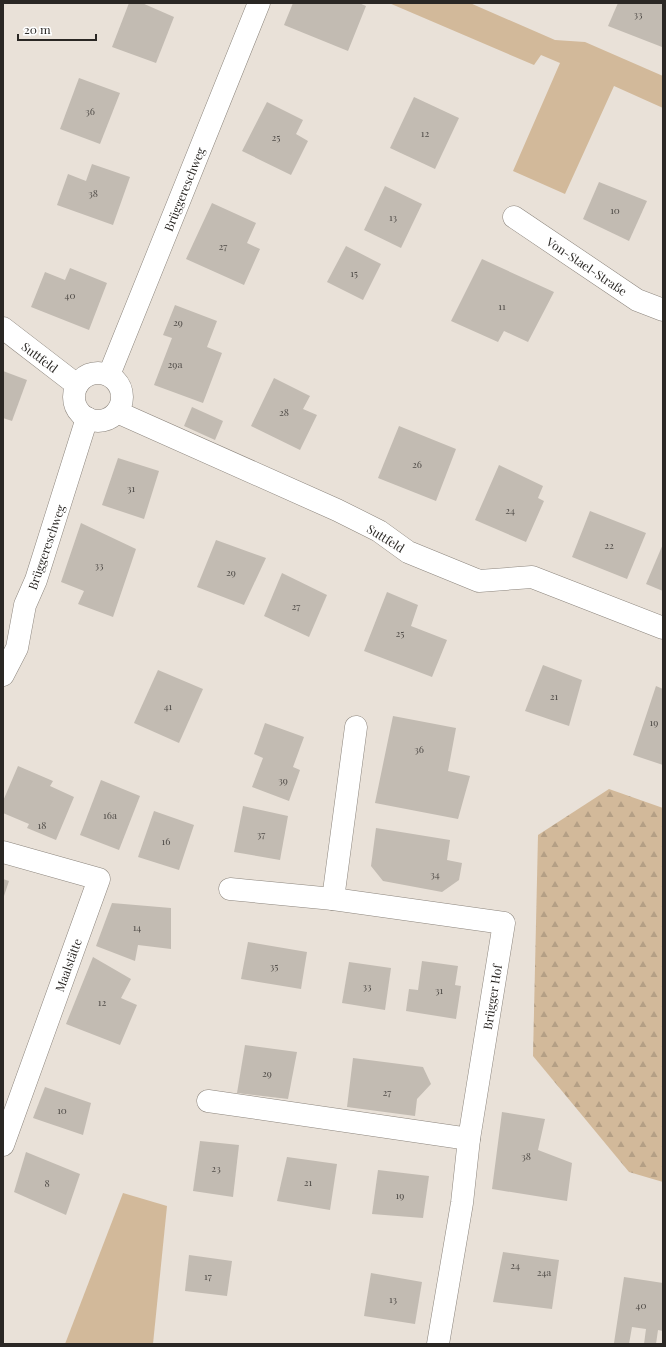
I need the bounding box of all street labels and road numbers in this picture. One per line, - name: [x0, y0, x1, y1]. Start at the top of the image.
- street label: Brüggereschweg: [160, 144, 208, 233]
- street label: Von-Stael-Straße: [543, 233, 630, 299]
- street label: Suttfeld: [19, 338, 61, 376]
- street label: Brüggereschweg: [24, 502, 68, 592]
- street label: Suttfeld: [364, 520, 408, 556]
- street label: Maalstätte: [51, 936, 85, 994]
- street label: Brügger Hof: [479, 962, 505, 1031]

